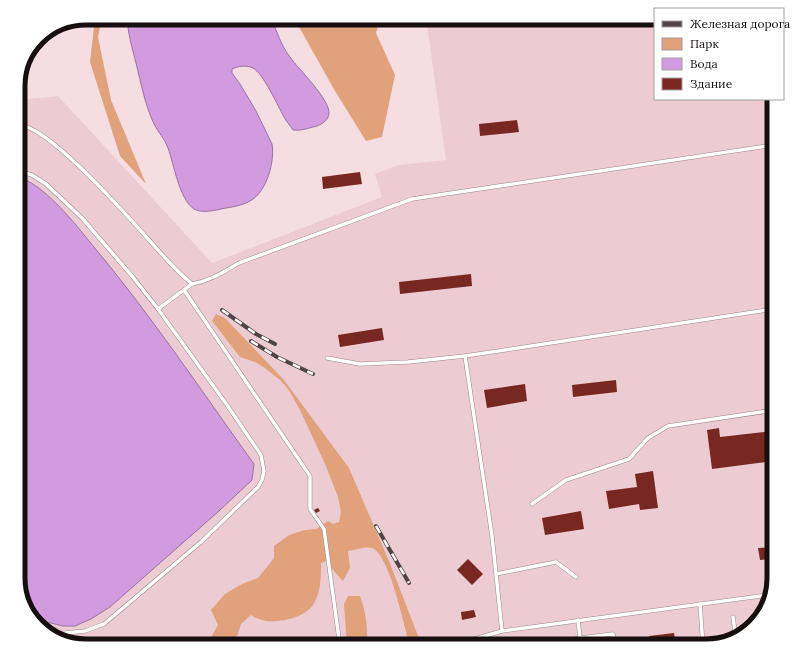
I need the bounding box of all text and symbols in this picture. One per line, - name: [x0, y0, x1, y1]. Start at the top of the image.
- legend: [654, 8, 784, 100]
- text: Железная дорога: [690, 16, 790, 31]
- text: Парк: [690, 36, 719, 51]
- text: Вода: [690, 56, 718, 71]
- text: Здание: [690, 76, 733, 91]

